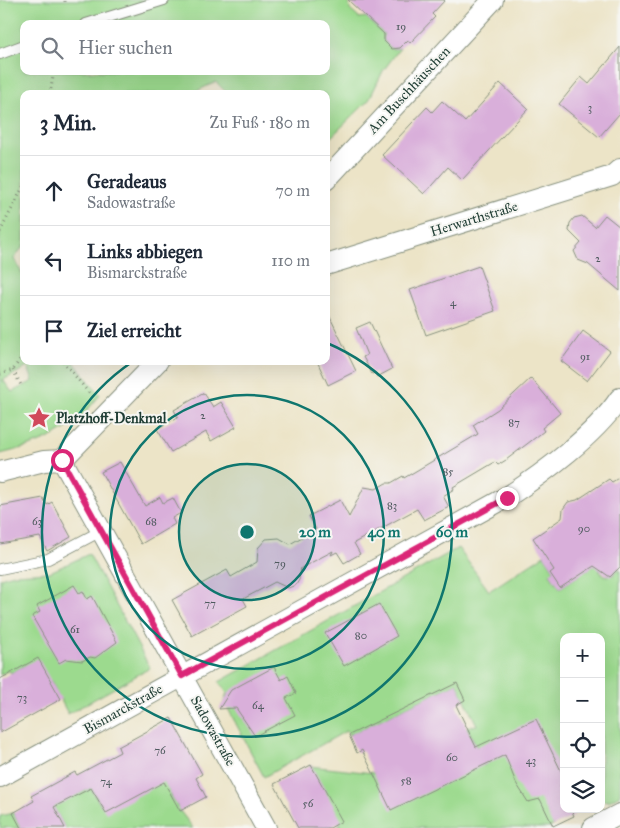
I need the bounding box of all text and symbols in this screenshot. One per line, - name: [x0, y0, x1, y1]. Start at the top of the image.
- search box: [20, 20, 330, 75]
- house number: 19: [396, 20, 406, 33]
- icon: search: [38, 34, 66, 62]
- text: Hier suchen: [78, 36, 172, 59]
- street label: Am Buschhäuschen: [364, 43, 454, 138]
- house number: 3: [588, 101, 592, 114]
- text: 3 Min.: [40, 110, 96, 136]
- text: Zu Fuß · 180 m: [210, 113, 310, 132]
- text: Geradeaus: [87, 170, 166, 193]
- icon: ahead: [40, 177, 68, 205]
- text: 70 m: [275, 181, 310, 200]
- text: Sadowastraße: [87, 193, 176, 212]
- street label: Herwarthstraße: [428, 198, 520, 240]
- text: Links abbiegen: [87, 240, 203, 263]
- icon: left: [40, 247, 68, 275]
- text: 110 m: [271, 251, 310, 270]
- house number: 2: [595, 252, 601, 265]
- text: Bismarckstraße: [87, 263, 187, 282]
- house number: 4: [450, 296, 457, 309]
- icon: arrive: [40, 317, 68, 345]
- text: Ziel erreicht: [87, 319, 181, 342]
- house number: 91: [580, 350, 590, 363]
- place icon: Platzhoff-Denkmal: [26, 405, 52, 431]
- house number: 2: [200, 409, 206, 422]
- place label: Platzhoff-Denkmal: [56, 410, 168, 427]
- house number: 87: [508, 416, 520, 429]
- route start: [51, 449, 74, 472]
- house number: 85: [443, 465, 453, 478]
- route end: [496, 487, 519, 510]
- house number: 83: [387, 499, 397, 512]
- house number: 63: [32, 515, 42, 528]
- house number: 68: [145, 515, 157, 528]
- house number: 90: [578, 522, 590, 535]
- centre of rings: [238, 523, 256, 541]
- text: 20 m: [299, 523, 331, 541]
- text: 40 m: [368, 523, 401, 542]
- text: 60 m: [436, 523, 469, 541]
- house number: 79: [274, 557, 286, 570]
- house number: 77: [204, 597, 216, 610]
- house number: 61: [70, 623, 80, 636]
- house number: 80: [355, 629, 367, 642]
- map controls: [560, 633, 605, 813]
- button: +: [560, 633, 605, 678]
- button: −: [560, 678, 605, 723]
- street label: Bismarckstraße: [81, 680, 166, 738]
- house number: 73: [17, 691, 27, 704]
- street label: Sadowastraße: [187, 693, 239, 769]
- house number: 64: [252, 699, 265, 712]
- button: locate: [560, 723, 605, 768]
- house number: 76: [154, 744, 166, 757]
- house number: 60: [446, 751, 458, 764]
- house number: 43: [526, 754, 536, 767]
- button: layers: [560, 768, 605, 813]
- house number: 58: [401, 774, 412, 787]
- house number: 74: [100, 775, 113, 788]
- house number: 56: [303, 797, 314, 810]

